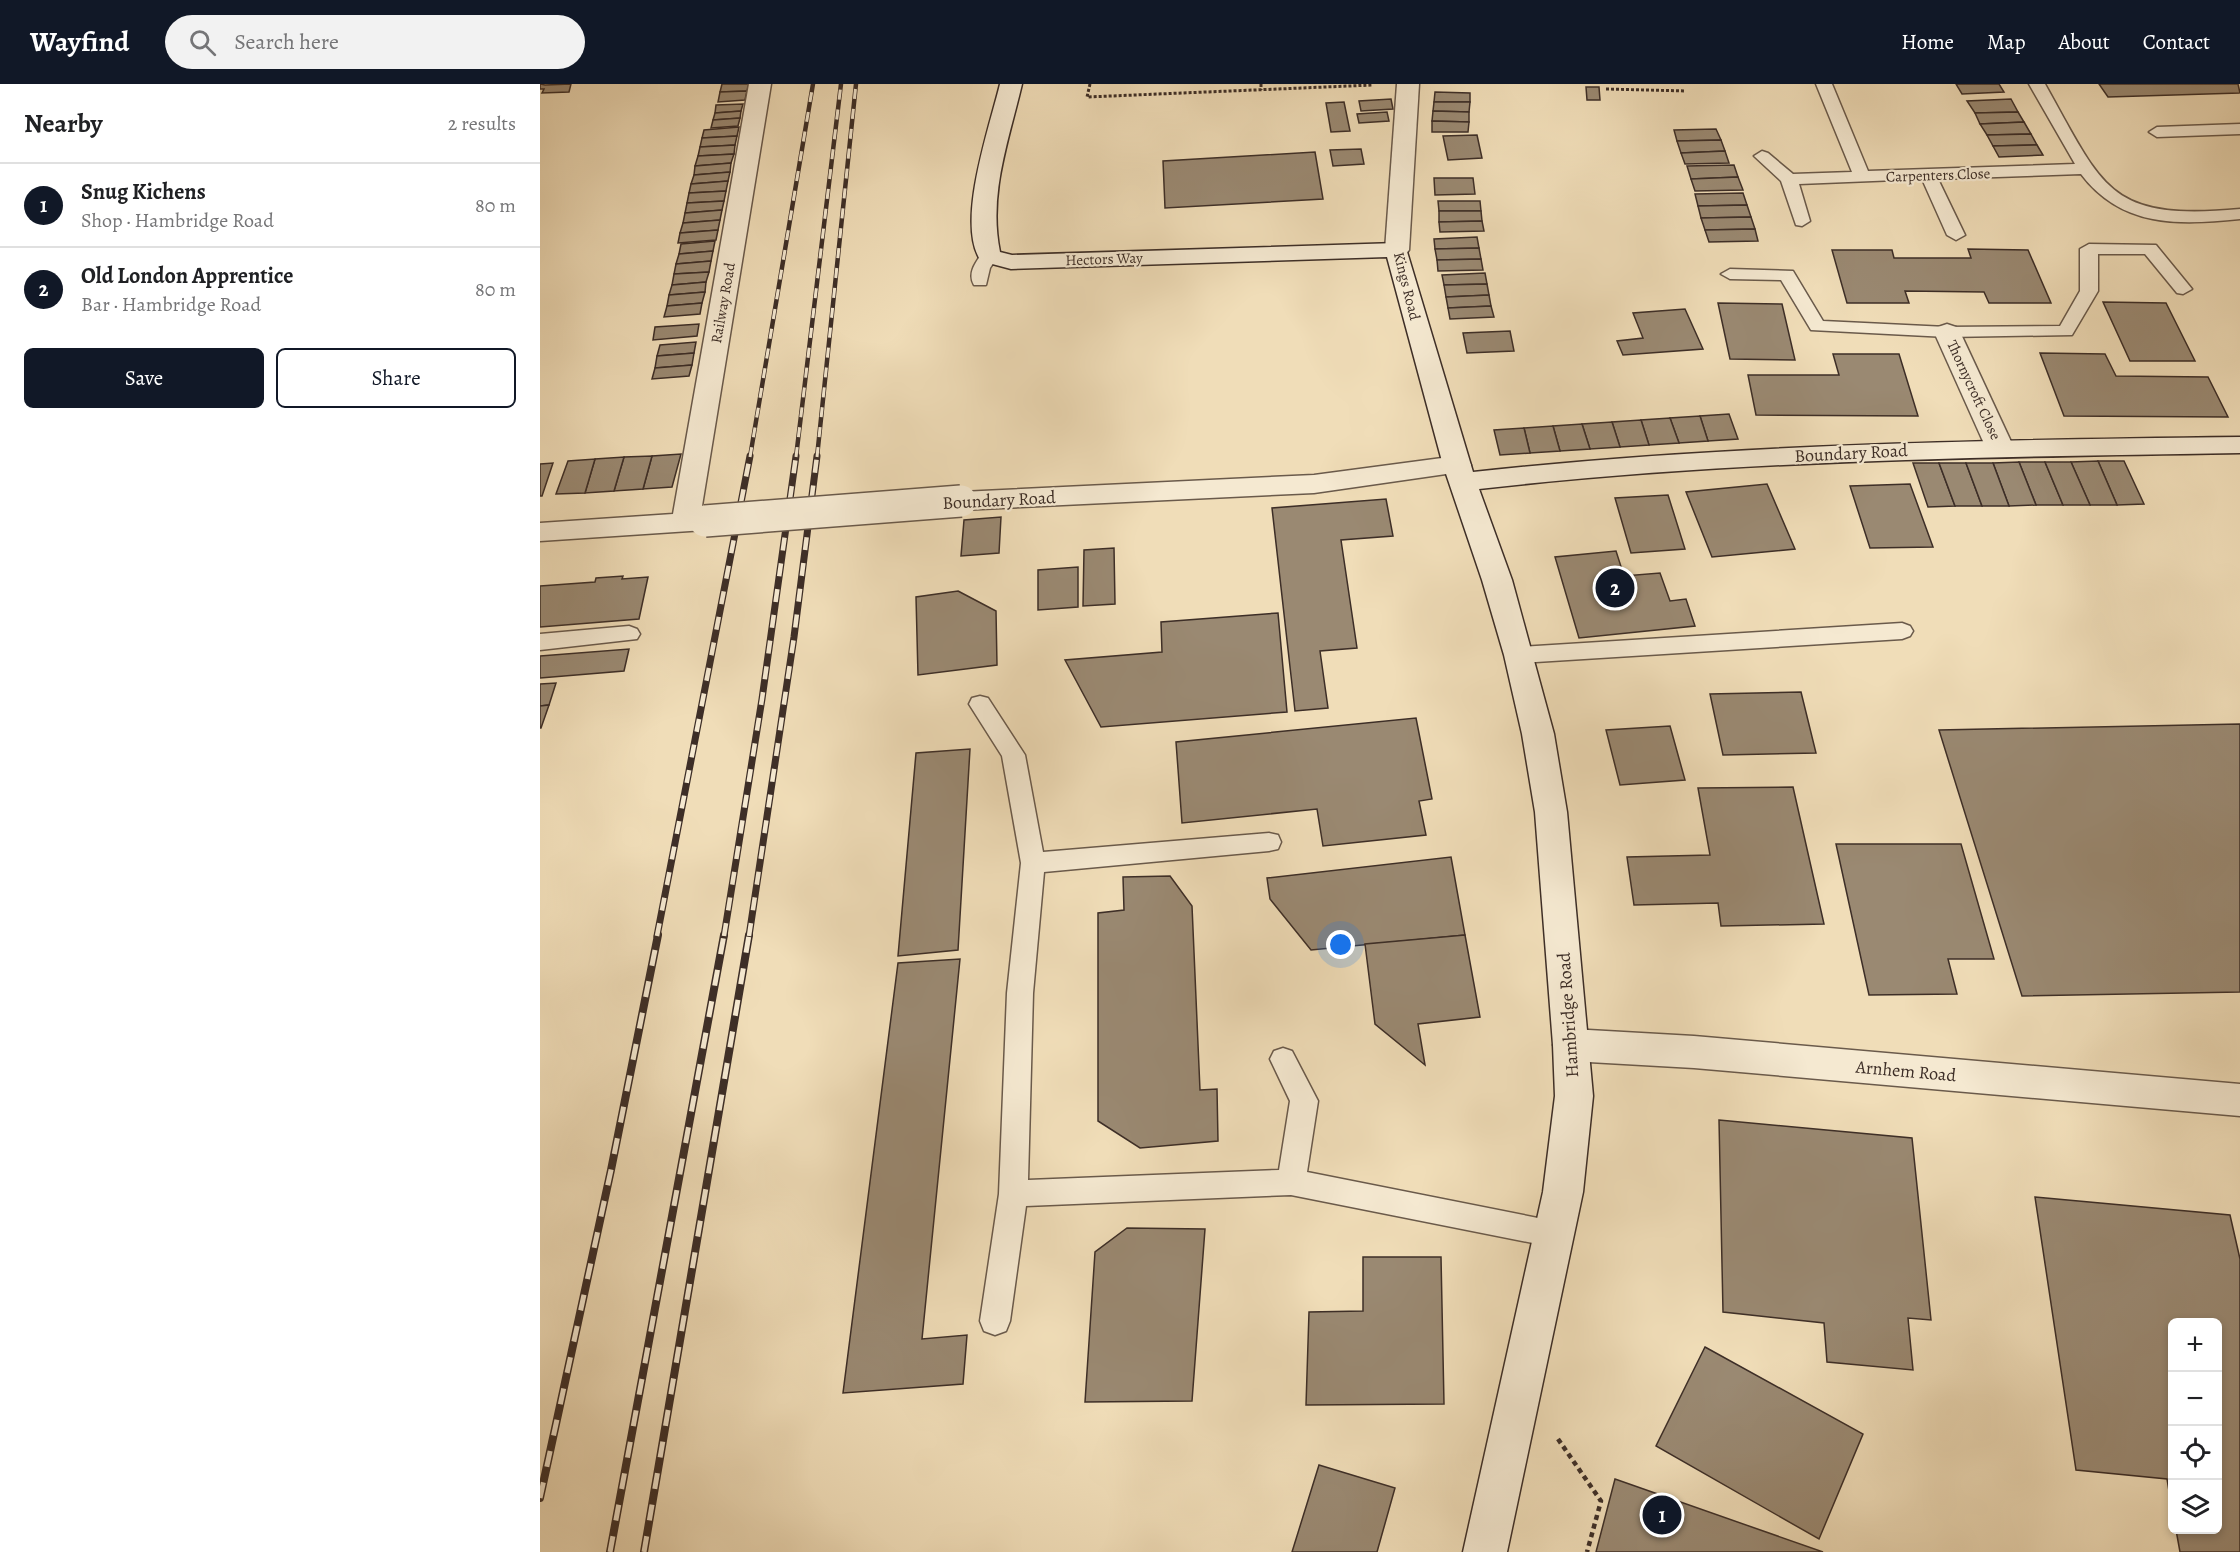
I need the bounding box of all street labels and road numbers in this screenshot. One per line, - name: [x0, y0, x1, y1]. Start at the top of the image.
- street label: Carpenters Close: [1885, 163, 1991, 187]
- street label: Hectors Way: [1065, 248, 1143, 270]
- street label: Kings Road: [1389, 250, 1425, 323]
- street label: Railway Road: [706, 260, 740, 345]
- street label: Thornycroft Close: [1942, 337, 2006, 443]
- street label: Boundary Road: [1794, 438, 1909, 468]
- street label: Boundary Road: [942, 485, 1057, 515]
- street label: Hambridge Road: [1552, 951, 1584, 1078]
- street label: Arnhem Road: [1854, 1055, 1957, 1087]

